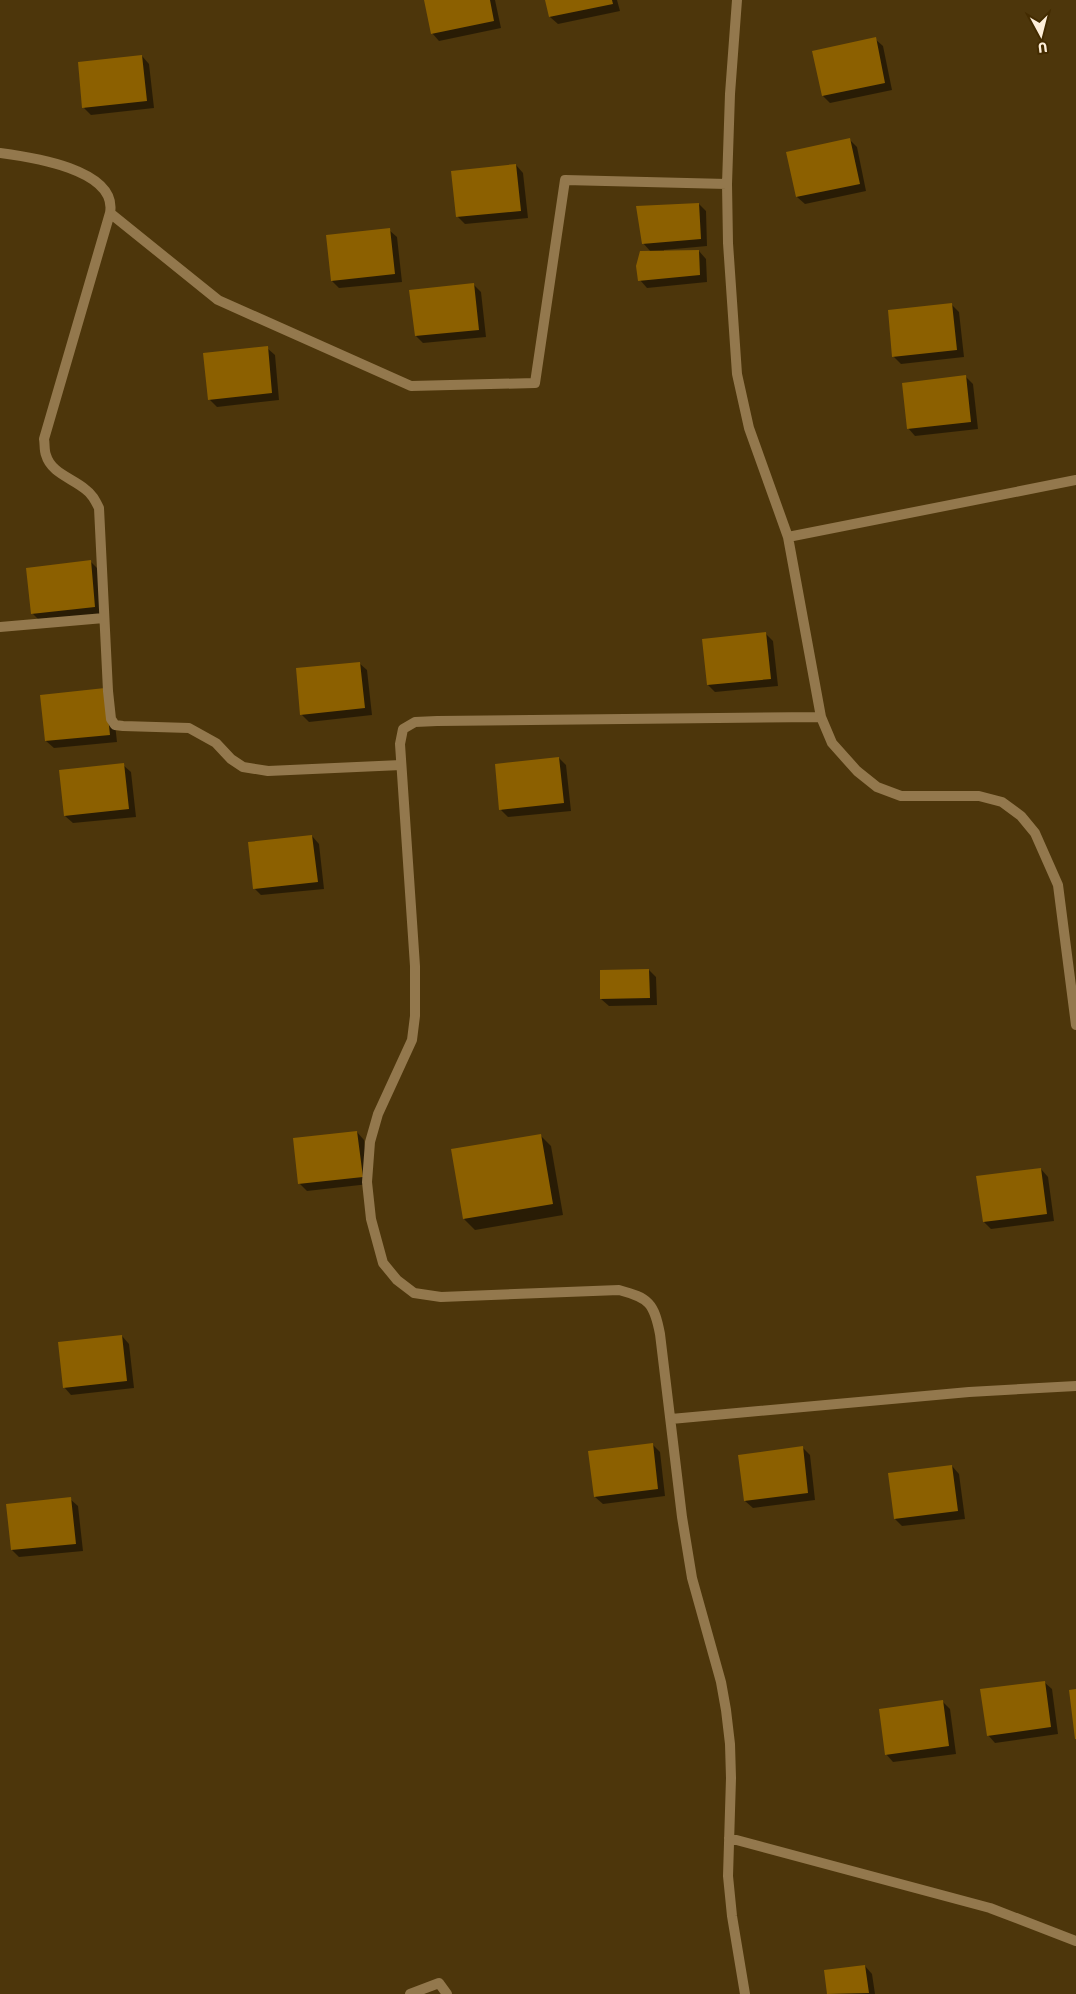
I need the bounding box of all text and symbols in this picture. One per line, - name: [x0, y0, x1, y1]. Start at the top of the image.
- north arrow: [1016, 10, 1066, 60]
- text: U: [1037, 38, 1048, 56]

